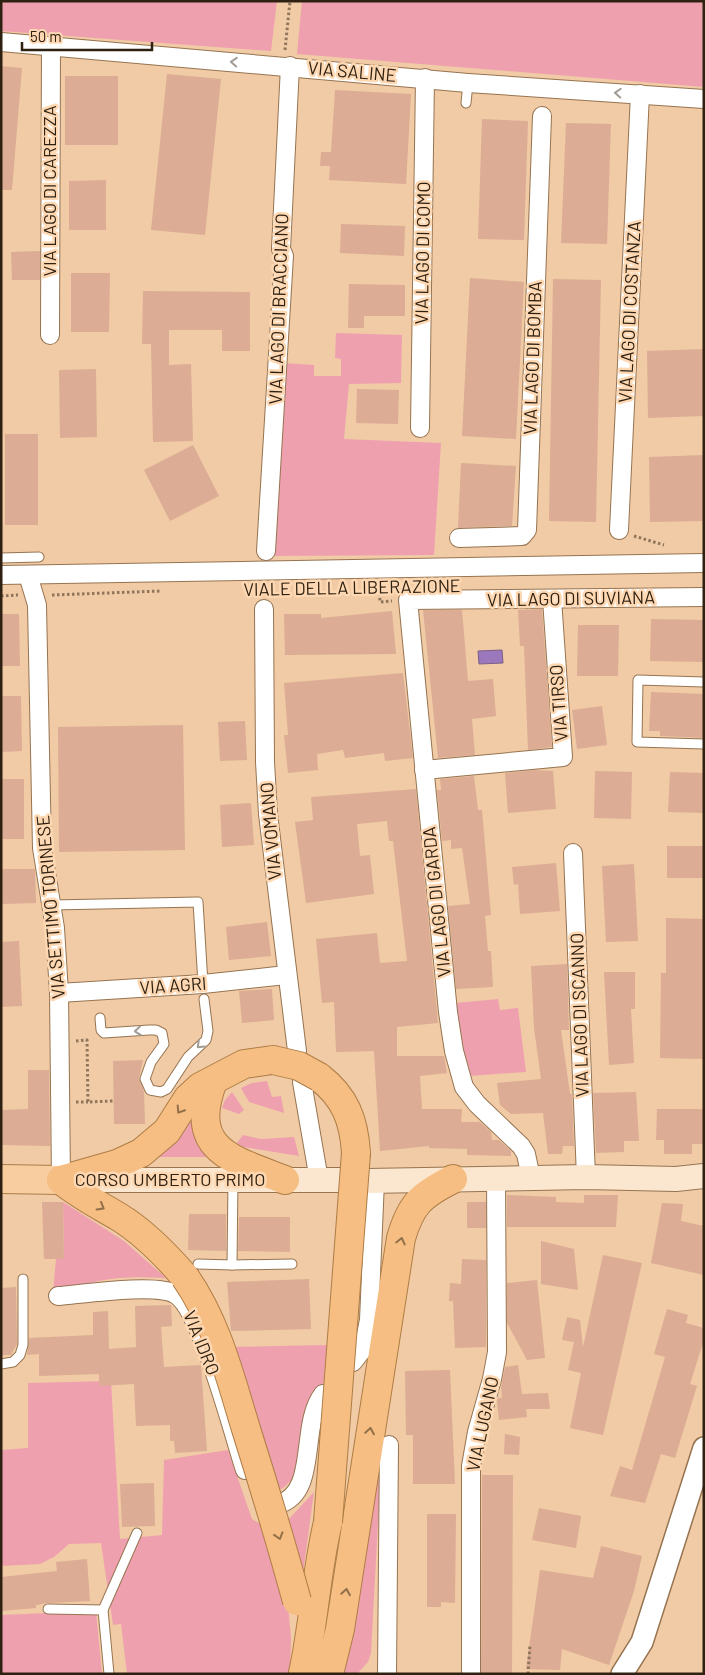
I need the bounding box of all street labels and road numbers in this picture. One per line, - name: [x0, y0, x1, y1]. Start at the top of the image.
- street label: VIA SALINE: [307, 56, 397, 86]
- street label: VIA LAGO DI CAREZZA: [38, 105, 60, 277]
- street label: VIA LAGO DI COMO: [410, 181, 434, 325]
- street label: VIA LAGO DI BRACCIANO: [264, 213, 292, 405]
- street label: VIA LAGO DI COSTANZA: [613, 220, 645, 403]
- street label: VIA LAGO DI BOMBA: [518, 281, 546, 435]
- street label: VIALE DELLA LIBERAZIONE: [243, 574, 461, 600]
- street label: VIA LAGO DI SUVIANA: [487, 586, 655, 610]
- street label: VIA TIRSO: [544, 664, 572, 742]
- street label: VIA VOMANO: [255, 781, 285, 881]
- street label: VIA SETTIMO TORINESE: [31, 814, 69, 1000]
- street label: VIA LAGO DI GARDA: [417, 826, 455, 978]
- street label: VIA LAGO DI SCANNO: [565, 933, 593, 1098]
- street label: VIA AGRI: [139, 972, 207, 998]
- street label: CORSO UMBERTO PRIMO: [75, 1168, 265, 1190]
- street label: VIA IDRO: [179, 1307, 225, 1378]
- street label: VIA LUGANO: [461, 1374, 503, 1473]

